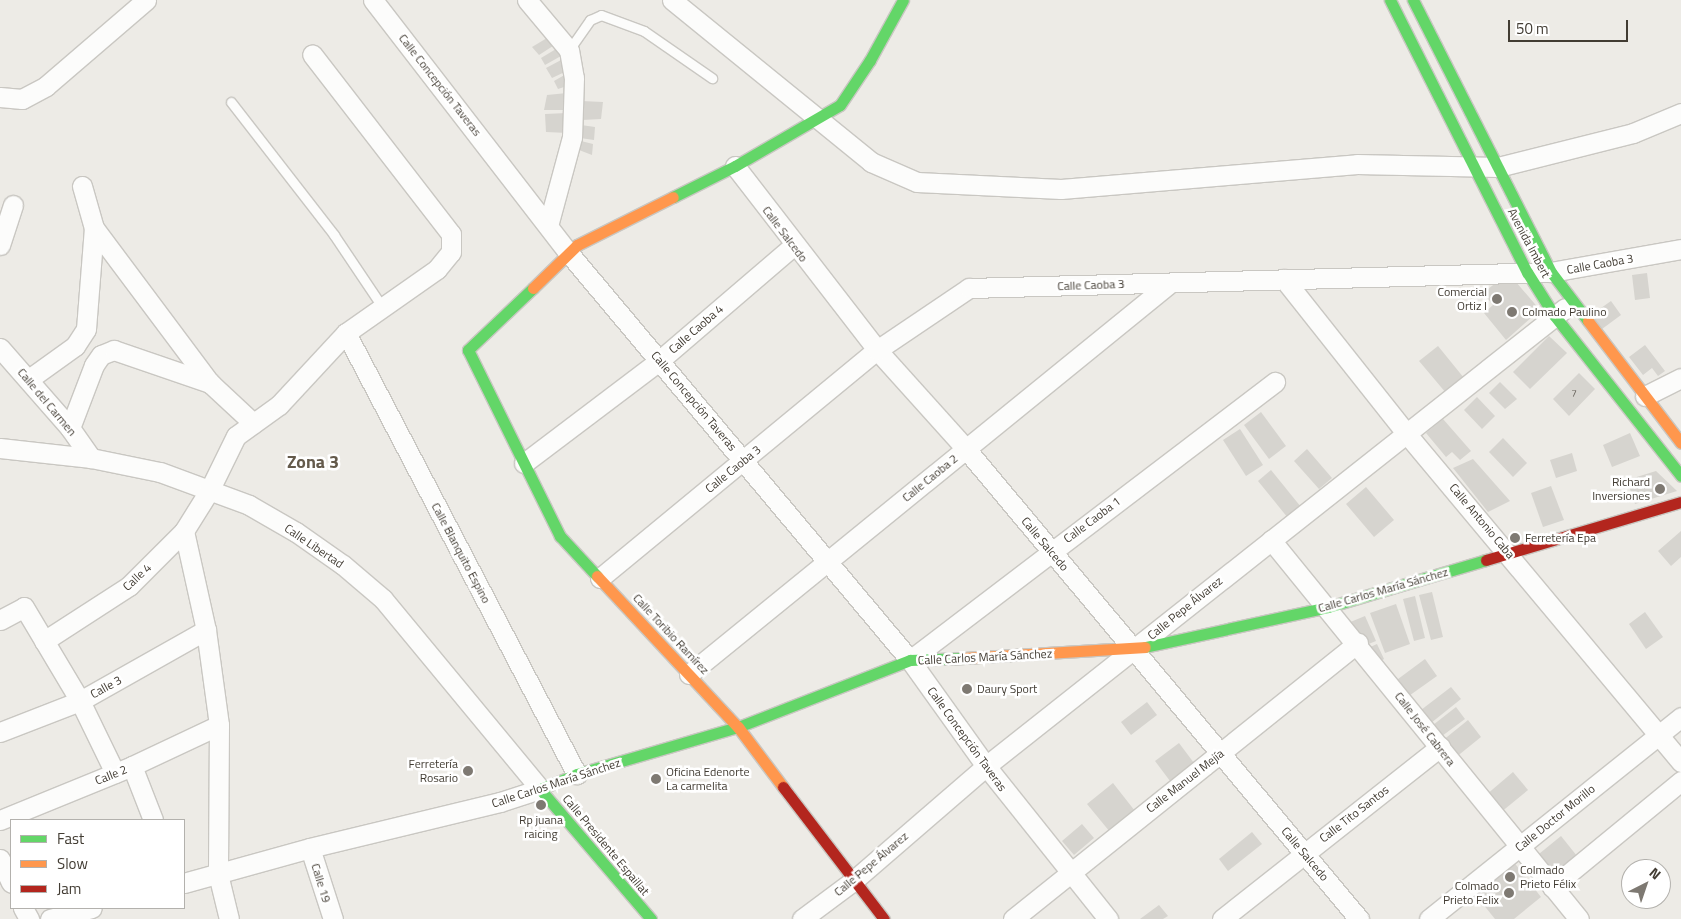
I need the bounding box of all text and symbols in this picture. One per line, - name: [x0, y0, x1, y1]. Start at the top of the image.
- scale bar: [1511, 10, 1631, 42]
- text: 50 m: [1516, 17, 1549, 40]
- street label: Calle Concepción Taveras: [396, 31, 484, 139]
- street label: Calle Salcedo: [759, 203, 811, 265]
- street label: Avenida Imbert: [1505, 206, 1553, 280]
- street label: Calle Caoba 3: [1566, 251, 1634, 277]
- street label: Calle Caoba 3: [1057, 277, 1125, 293]
- place label: Comercial Ortiz I: [1437, 285, 1487, 313]
- marker: Comercial Ortiz I: [1491, 293, 1503, 305]
- street label: Calle Caoba 4: [666, 301, 726, 357]
- place label: Colmado Paulino: [1522, 305, 1607, 319]
- marker: Colmado Paulino: [1506, 306, 1518, 318]
- street label: Calle Concepción Taveras: [648, 348, 740, 454]
- street label: Calle del Carmen: [15, 365, 79, 439]
- house number: 7: [1571, 388, 1577, 400]
- street label: Calle Caoba 3: [702, 442, 764, 496]
- district label: Zona 3: [287, 451, 339, 473]
- street label: Calle Caoba 2: [899, 451, 961, 505]
- place label: Richard Inversiones: [1592, 475, 1650, 503]
- street label: Calle Antonio Caba: [1446, 480, 1518, 562]
- marker: Richard Inversiones: [1654, 483, 1666, 495]
- street label: Calle Caoba 1: [1061, 494, 1123, 546]
- street label: Calle Blanquito Espino: [428, 500, 494, 606]
- street label: Calle Salcedo: [1018, 514, 1072, 574]
- street label: Calle Libertad: [282, 521, 346, 571]
- place label: Ferretería Epa: [1525, 531, 1596, 545]
- marker: Ferretería Epa: [1509, 532, 1521, 544]
- street label: Calle 4: [120, 560, 154, 594]
- street label: Calle Carlos María Sánchez: [1316, 565, 1450, 615]
- street label: Calle Pepe Álvarez: [1145, 573, 1225, 643]
- street label: Calle Toribio Ramírez: [630, 591, 712, 677]
- street label: Calle Carlos María Sánchez: [917, 646, 1053, 668]
- street label: Calle 3: [88, 673, 124, 701]
- place label: Daury Sport: [977, 682, 1037, 696]
- marker: Daury Sport: [961, 683, 973, 695]
- street label: Calle Concepción Taveras: [924, 684, 1010, 794]
- street label: Calle José Cabrera: [1392, 689, 1458, 769]
- street label: Calle Manuel Mejía: [1143, 746, 1227, 816]
- street label: Calle Carlos María Sánchez: [490, 755, 622, 811]
- place label: Ferretería Rosario: [409, 757, 458, 785]
- street label: Calle 2: [93, 762, 129, 788]
- marker: Ferretería Rosario: [462, 765, 474, 777]
- place label: Oficina Edenorte La carmelita: [666, 765, 750, 793]
- marker: Oficina Edenorte La carmelita: [650, 773, 662, 785]
- street label: Calle Doctor Morillo: [1512, 781, 1598, 855]
- street label: Calle Tito Santos: [1316, 782, 1392, 846]
- street label: Calle Presidente Espaillat: [560, 792, 652, 898]
- marker: Rp juana raicing: [535, 799, 547, 811]
- place label: Rp juana raicing: [519, 813, 563, 841]
- legend: [10, 819, 185, 909]
- street label: Calle Salcedo: [1278, 824, 1332, 884]
- text: Fast: [57, 827, 84, 850]
- street label: Calle Pepe Álvarez: [831, 829, 911, 899]
- text: Slow: [57, 852, 88, 875]
- north arrow: [1621, 859, 1671, 909]
- street label: Calle 19: [308, 862, 334, 904]
- text: N: [1645, 862, 1666, 884]
- place label: Colmado Prieto Félix: [1520, 863, 1576, 891]
- marker: Colmado Prieto Félix: [1504, 871, 1516, 883]
- text: Jam: [57, 877, 81, 900]
- place label: Colmado Prieto Felix: [1443, 879, 1499, 907]
- marker: Colmado Prieto Felix: [1503, 887, 1515, 899]

